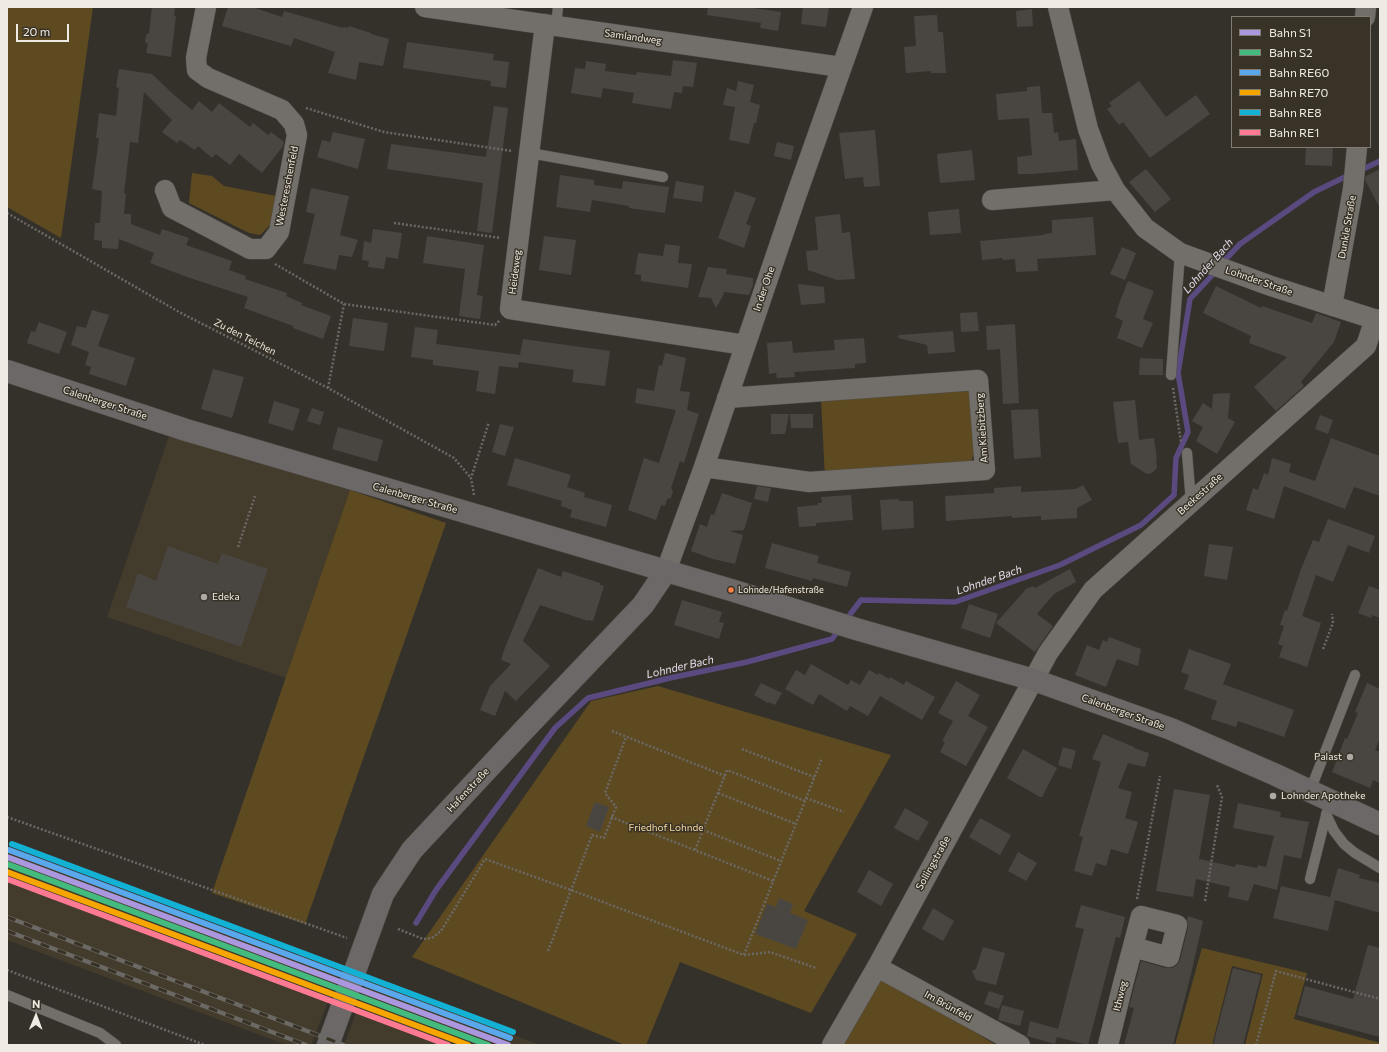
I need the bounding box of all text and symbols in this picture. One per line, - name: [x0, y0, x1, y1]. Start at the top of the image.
- scale bar: [18, 16, 71, 42]
- legend: [1231, 16, 1371, 148]
- text: 20 m: [23, 24, 50, 38]
- text: Bahn S1: [1269, 25, 1311, 39]
- street label: Samlandweg: [604, 27, 662, 47]
- text: Bahn S2: [1269, 45, 1313, 59]
- text: Bahn RE60: [1269, 65, 1329, 79]
- text: Bahn RE70: [1269, 85, 1328, 99]
- text: Bahn RE8: [1269, 105, 1322, 119]
- text: Bahn RE1: [1269, 125, 1319, 139]
- street label: Westereschenfeld: [273, 145, 301, 227]
- street label: Dunkle Straße: [1336, 194, 1358, 260]
- water label: Lohnder Bach: [1180, 236, 1236, 296]
- street label: Heideweg: [506, 249, 524, 295]
- street label: Lohnder Straße: [1224, 264, 1294, 298]
- street label: In der Ohe: [751, 265, 777, 313]
- street label: Zu den Teichen: [212, 316, 278, 358]
- street label: Calenberger Straße: [61, 384, 149, 422]
- street label: Am Kiebitzberg: [974, 393, 990, 463]
- street label: Beekestraße: [1175, 471, 1225, 517]
- street label: Calenberger Straße: [371, 480, 459, 516]
- water label: Lohnder Bach: [954, 563, 1024, 597]
- marker: Lohnde/Hafenstraße: [726, 585, 736, 595]
- place label: Lohnde/Hafenstraße: [738, 585, 824, 595]
- place label: Edeka: [212, 591, 240, 603]
- marker: Edeka: [199, 592, 209, 602]
- water label: Lohnder Bach: [645, 653, 715, 681]
- street label: Calenberger Straße: [1080, 691, 1166, 733]
- place label: Palast: [1314, 751, 1342, 763]
- marker: Palast: [1345, 752, 1355, 762]
- street label: Hafenstraße: [444, 765, 492, 815]
- place label: Lohnder Apotheke: [1281, 790, 1365, 802]
- marker: Lohnder Apotheke: [1268, 791, 1278, 801]
- park label: Friedhof Lohnde: [629, 822, 703, 834]
- street label: Sollingstraße: [913, 834, 953, 892]
- street label: Ithweg: [1110, 979, 1130, 1013]
- street label: Im Brünfeld: [922, 988, 974, 1024]
- north arrow: [16, 996, 56, 1036]
- text: N: [32, 997, 40, 1010]

